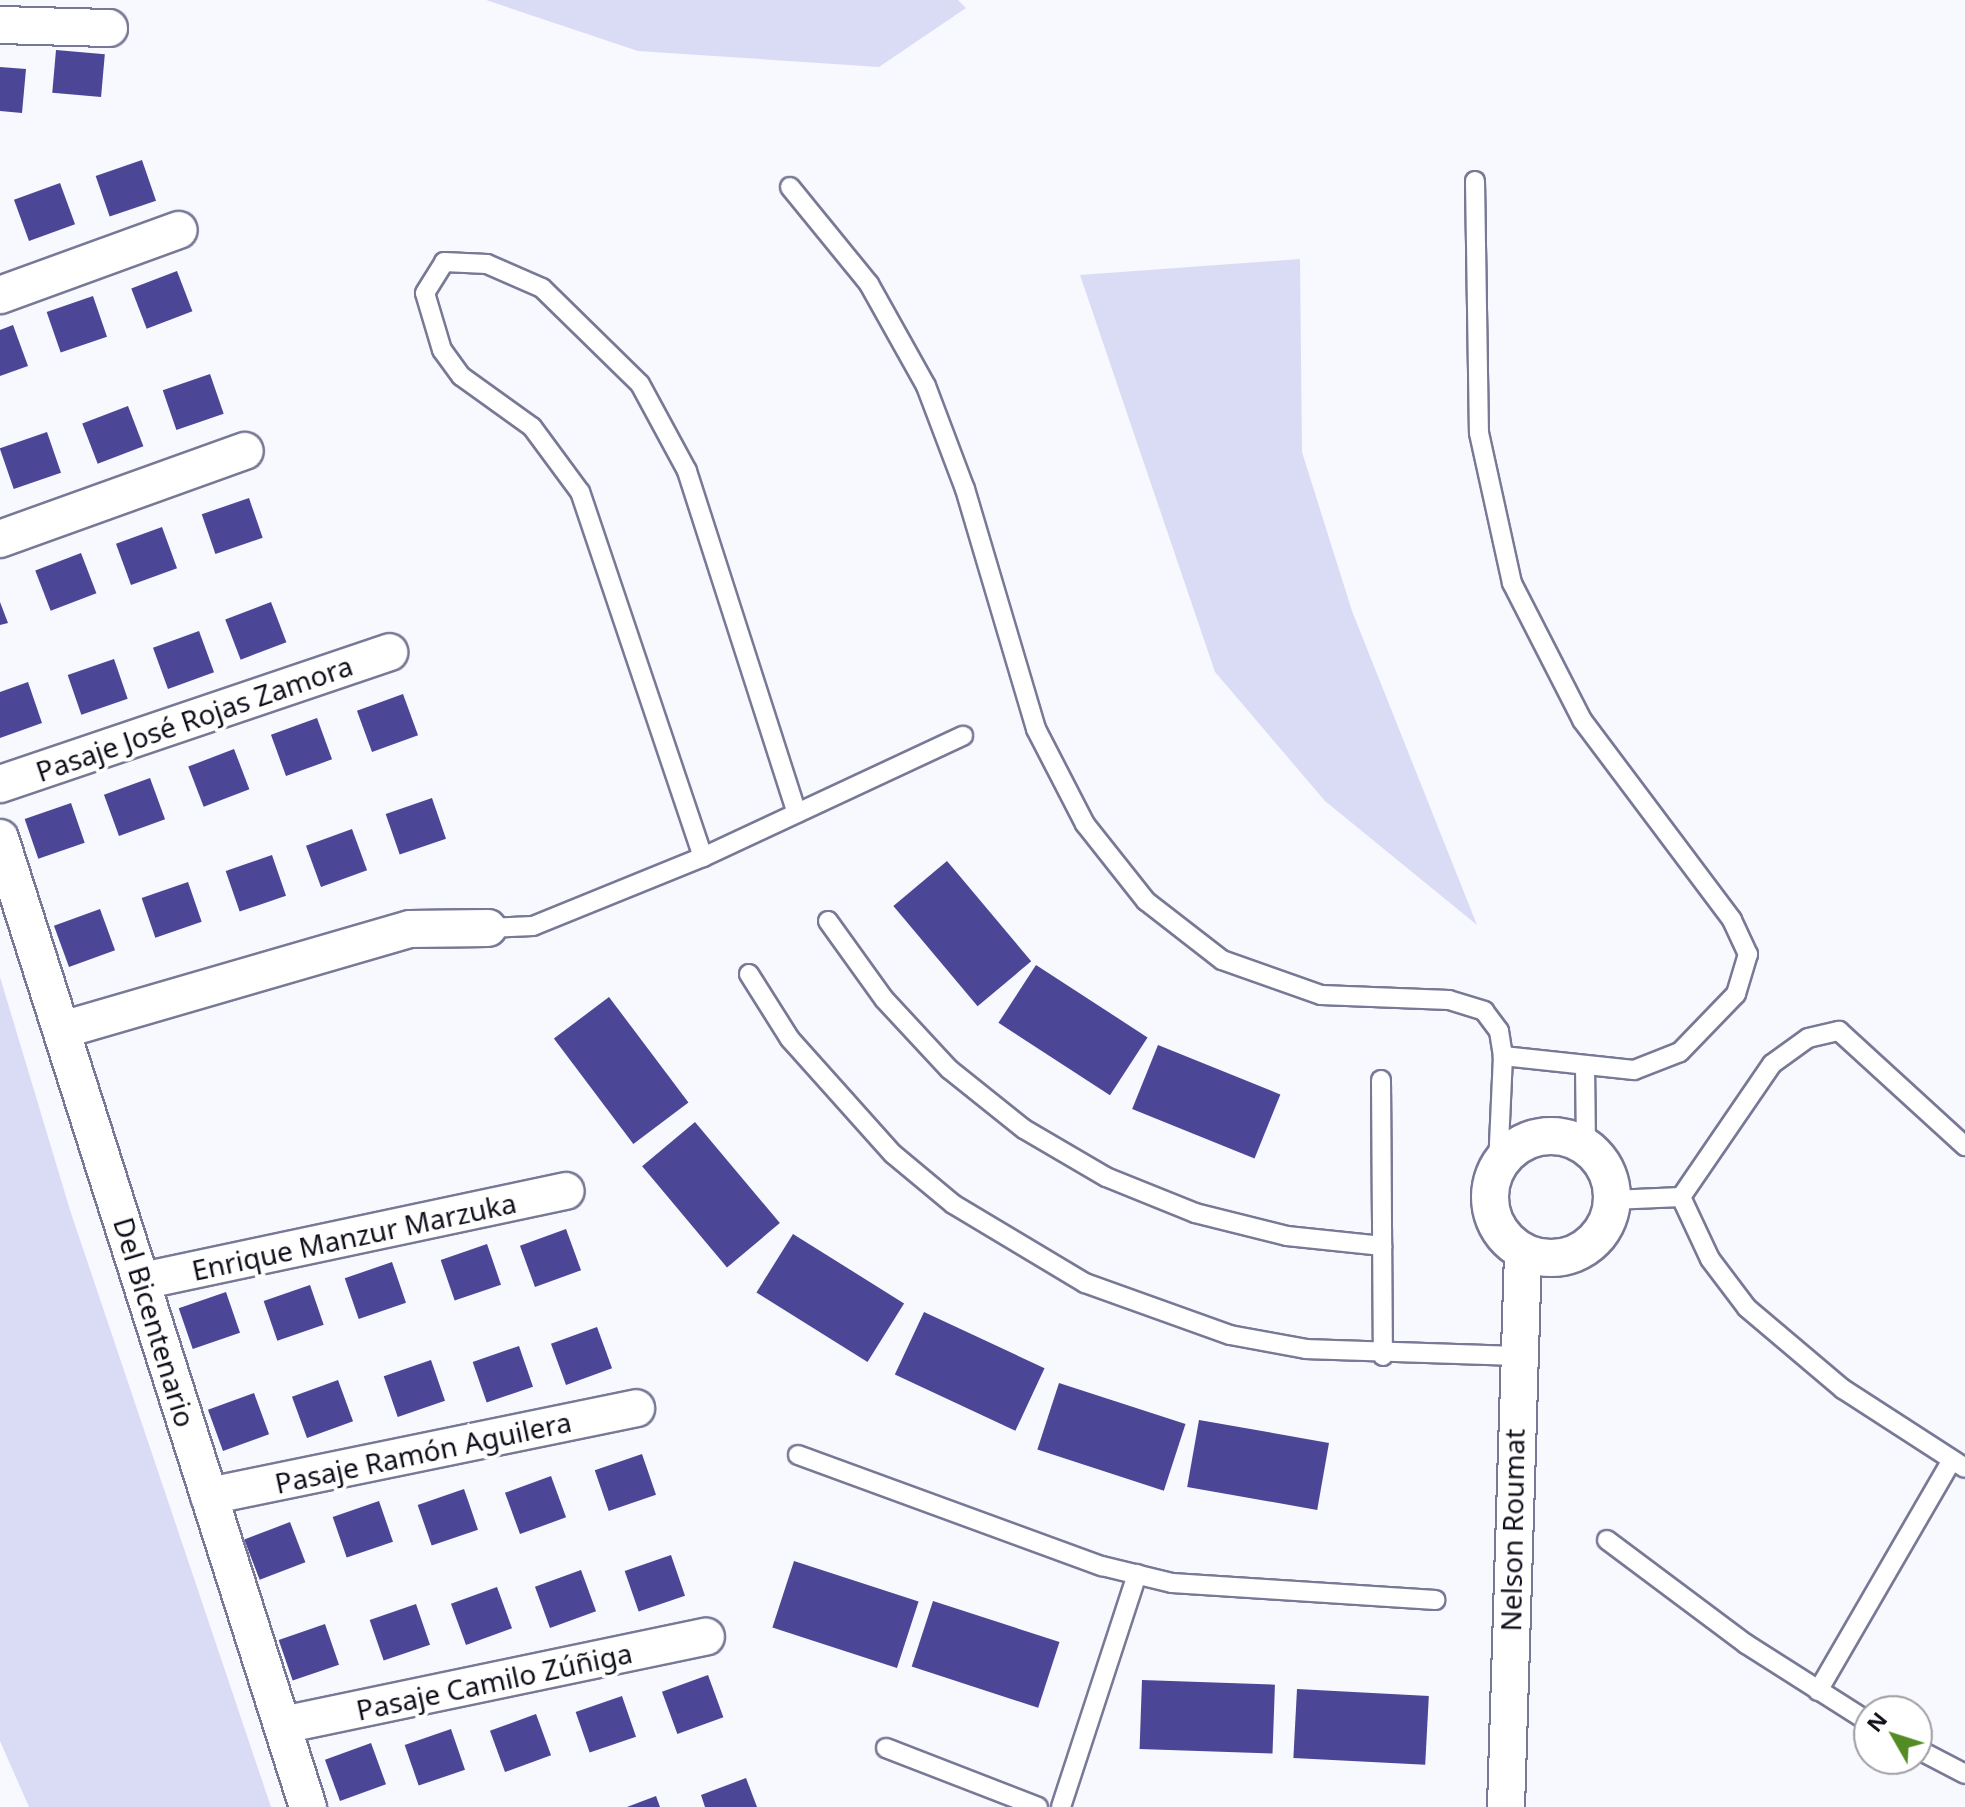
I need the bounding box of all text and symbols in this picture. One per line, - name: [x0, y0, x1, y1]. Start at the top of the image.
- street label: Pasaje José Rojas Zamora: [31, 648, 357, 788]
- street label: Enrique Manzur Marzuka: [189, 1185, 519, 1287]
- street label: Del Bicentenario: [107, 1213, 203, 1431]
- street label: Pasaje Ramón Aguilera: [272, 1404, 574, 1500]
- street label: Nelson Roumat: [1493, 1428, 1531, 1632]
- street label: Pasaje Camilo Zúñiga: [353, 1635, 635, 1727]
- north arrow: [1853, 1695, 1933, 1775]
- text: N: [1859, 1705, 1893, 1738]

